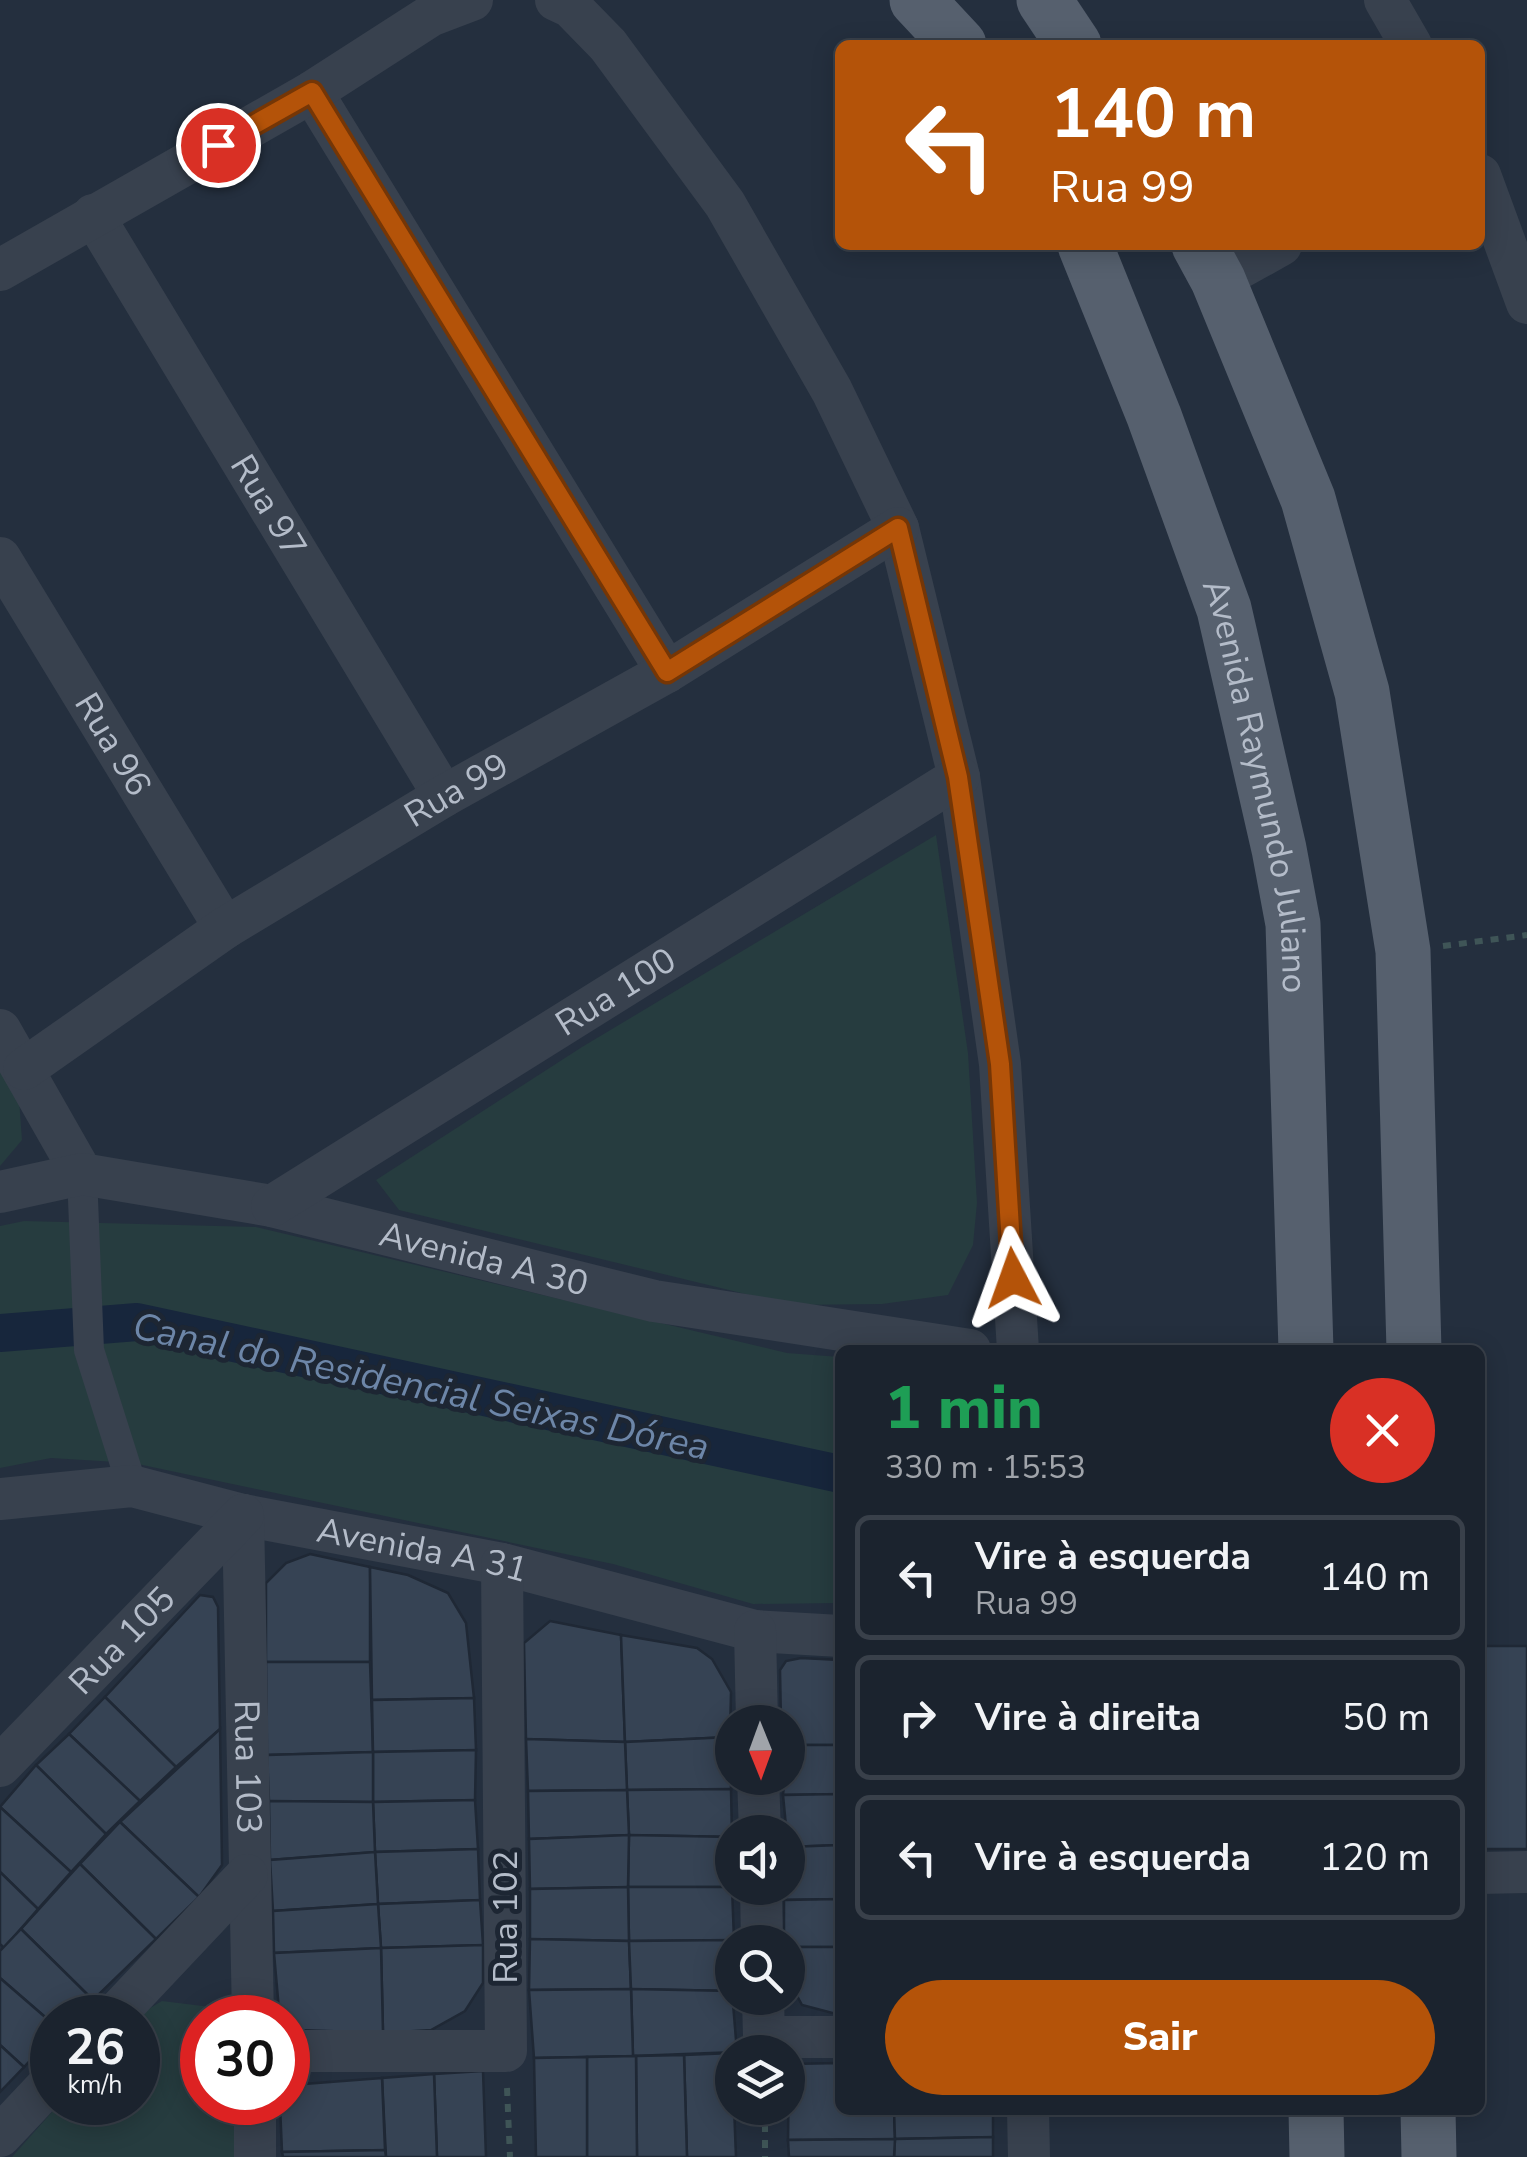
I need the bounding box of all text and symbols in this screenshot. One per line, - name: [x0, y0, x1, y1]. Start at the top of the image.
- text: 140 m: [1050, 66, 1256, 162]
- icon: left: [885, 80, 1015, 210]
- pin: [176, 103, 261, 188]
- icon: arrive: [191, 118, 246, 173]
- text: Rua 99: [1050, 157, 1195, 218]
- street label: Rua 97: [219, 446, 318, 567]
- street label: Avenida Raymundo Juliano: [1191, 572, 1318, 994]
- street label: Rua 96: [63, 684, 162, 805]
- street label: Rua 99: [396, 742, 517, 839]
- street label: Rua 100: [547, 937, 685, 1047]
- street label: Avenida A 30: [375, 1211, 593, 1308]
- position arrow: [961, 1226, 1065, 1330]
- water label: Canal do Residencial Seixas Dórea: [128, 1300, 714, 1473]
- text: 1 min: [885, 1367, 1043, 1449]
- button: close: [1330, 1378, 1435, 1483]
- text: 330 m · 15:53: [885, 1446, 1086, 1489]
- street label: Avenida A 31: [313, 1507, 533, 1594]
- text: Vire à esquerda: [975, 1531, 1251, 1582]
- icon: left: [890, 1550, 945, 1605]
- text: 140 m: [1319, 1552, 1430, 1603]
- street label: Rua 105: [59, 1576, 185, 1705]
- text: Rua 99: [975, 1582, 1078, 1625]
- icon: right: [890, 1690, 945, 1745]
- text: Vire à direita: [975, 1692, 1201, 1743]
- text: 50 m: [1342, 1692, 1430, 1743]
- street label: Rua 103: [223, 1700, 272, 1834]
- north arrow: [715, 1705, 805, 1795]
- map controls: [715, 1705, 805, 2125]
- button: sound: [715, 1815, 805, 1905]
- icon: left: [890, 1830, 945, 1885]
- text: Vire à esquerda: [975, 1832, 1251, 1883]
- text: 120 m: [1319, 1832, 1430, 1883]
- street label: Rua 102: [482, 1850, 529, 1984]
- button: search: [715, 1925, 805, 2015]
- button: Sair: [885, 1980, 1435, 2095]
- speed limit sign: 30: [180, 1995, 310, 2125]
- text: 26: [65, 2013, 125, 2082]
- button: layers: [715, 2035, 805, 2125]
- text: km/h: [67, 2068, 123, 2102]

